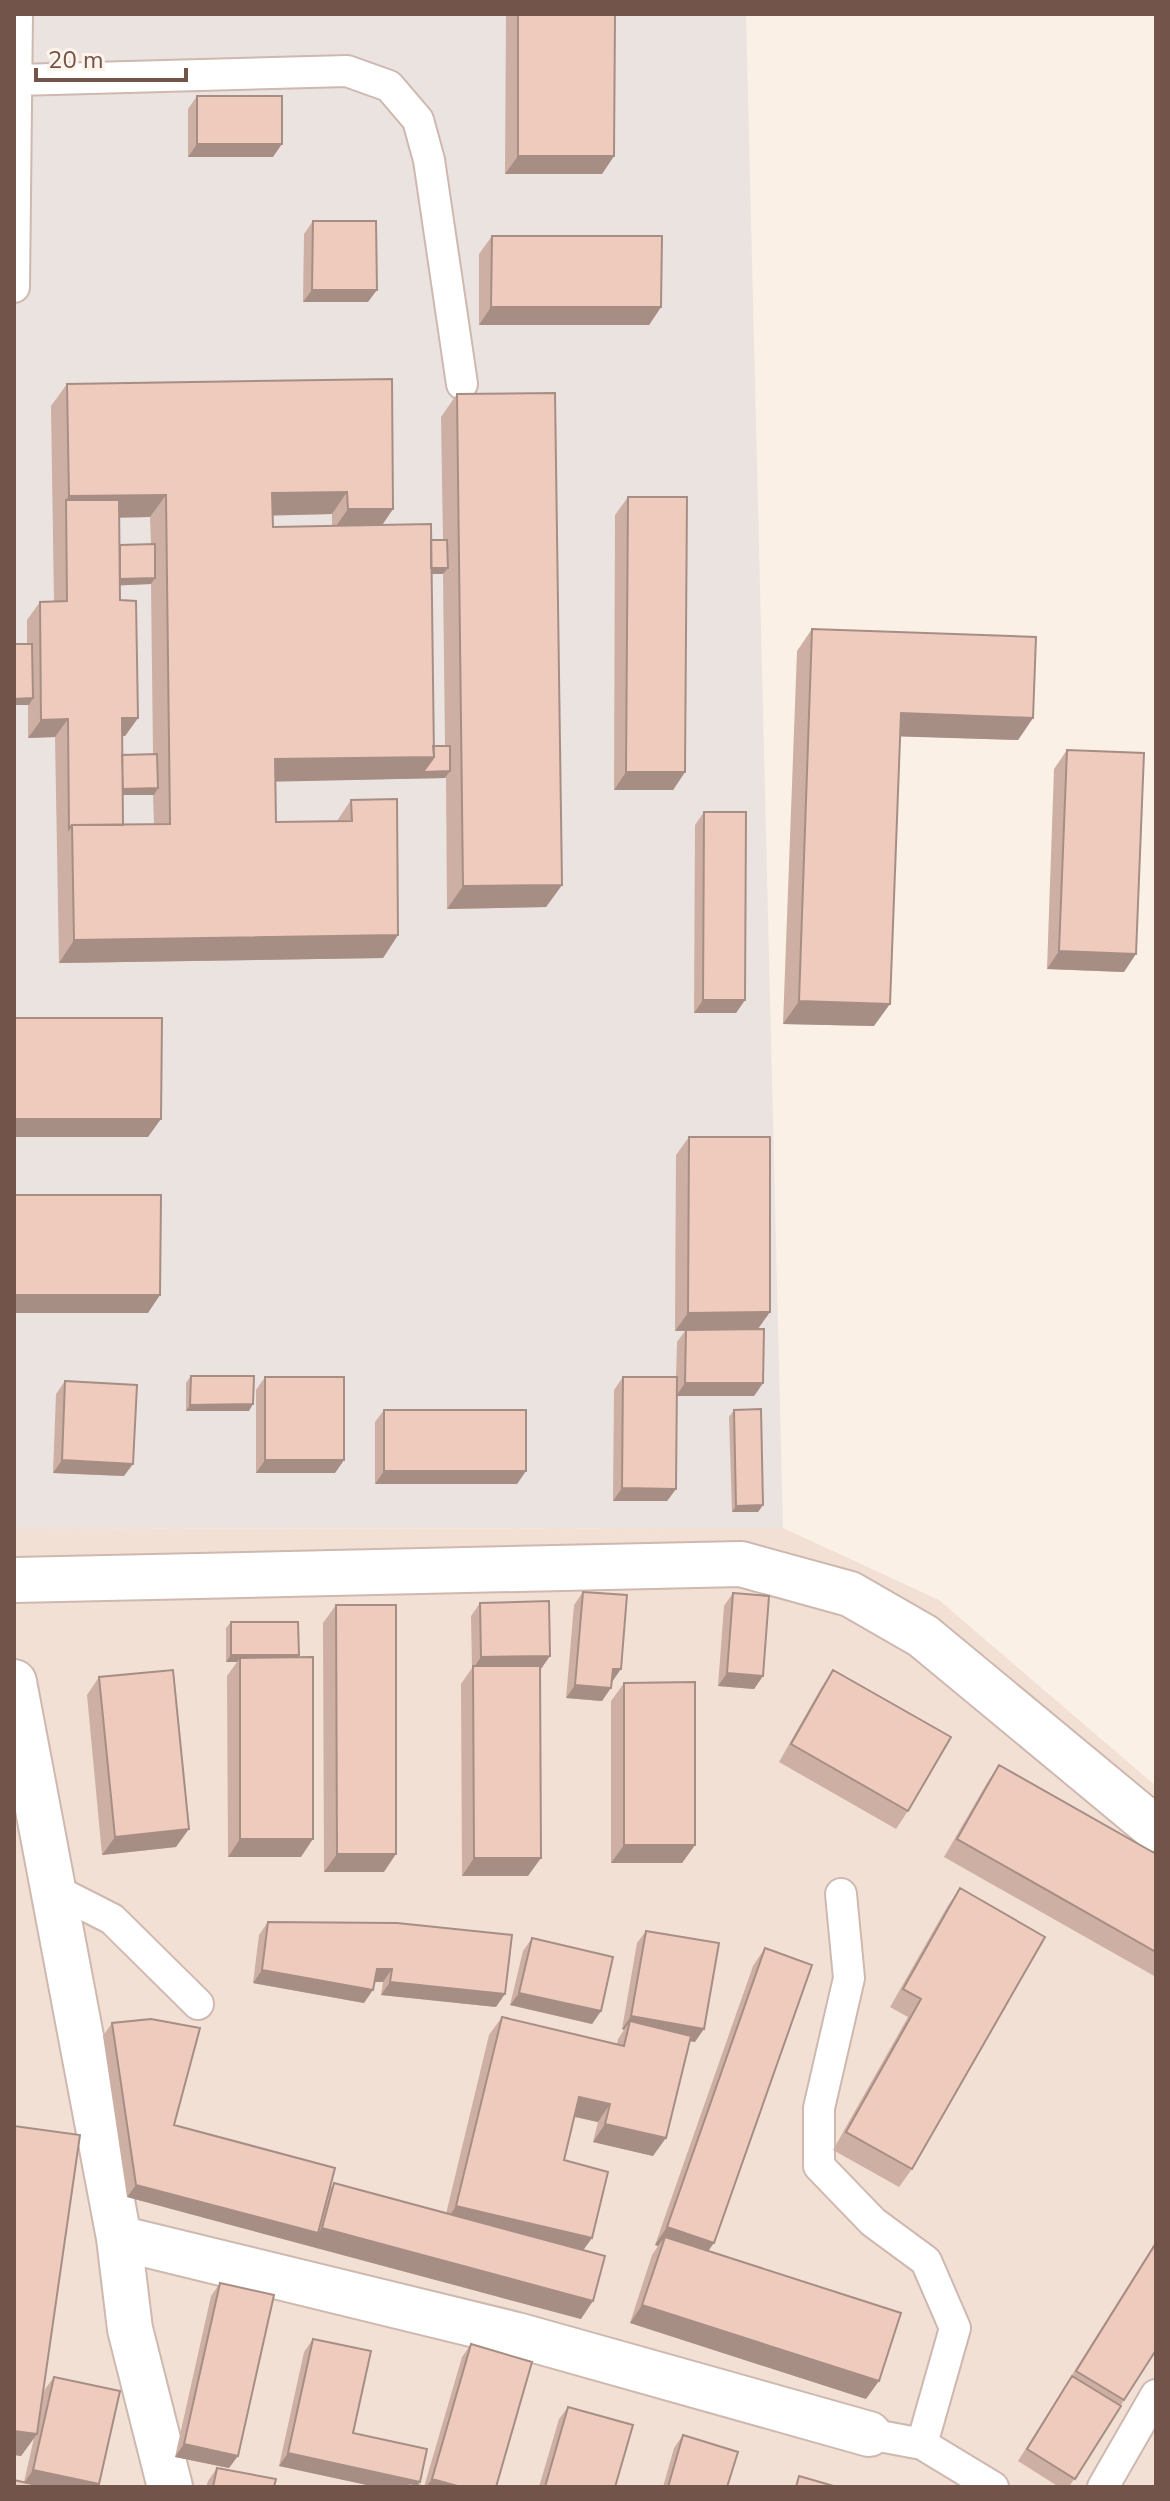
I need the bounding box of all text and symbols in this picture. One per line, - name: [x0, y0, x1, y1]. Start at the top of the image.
- scale bar: [36, 32, 186, 82]
- text: 20 m: [48, 44, 104, 76]

